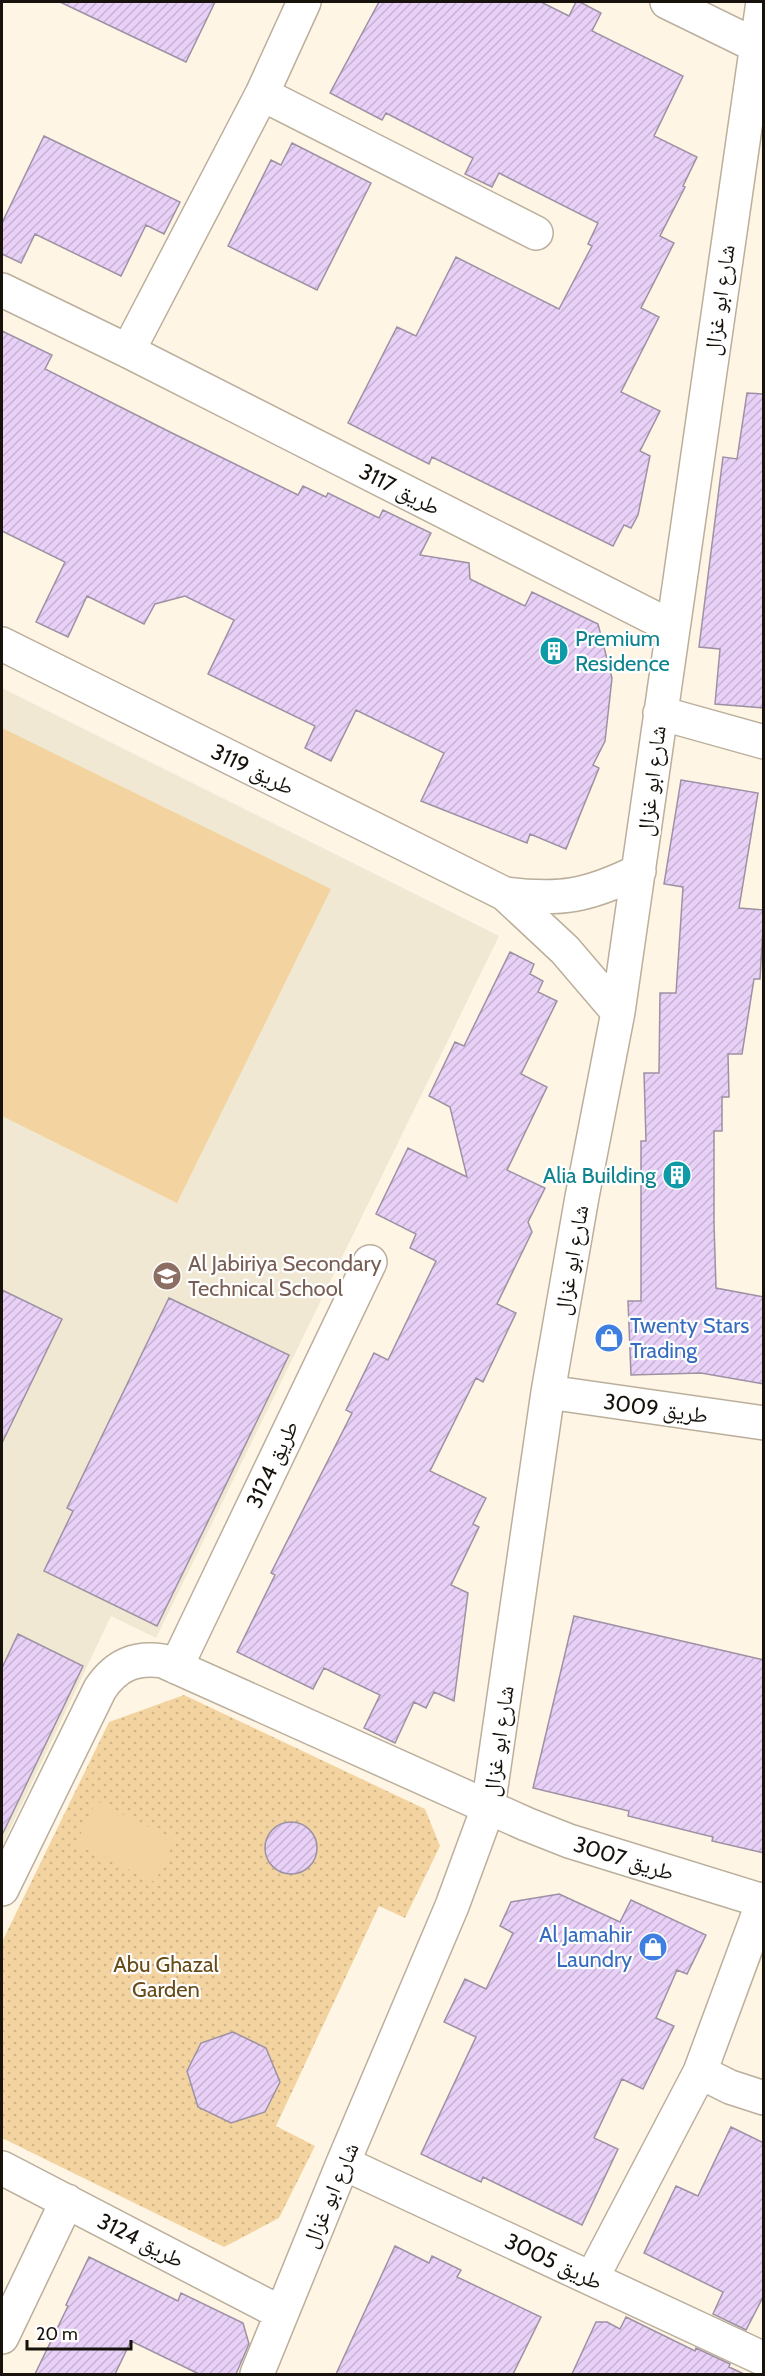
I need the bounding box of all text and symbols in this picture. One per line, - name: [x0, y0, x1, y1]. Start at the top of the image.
- street label: شارع ابو غزال: [698, 243, 741, 357]
- street label: طريق 3117: [355, 458, 445, 521]
- place label: Premium Residence: [575, 625, 670, 677]
- building icon: Premium Residence: [538, 635, 570, 667]
- street label: شارع ابو غزال: [631, 724, 672, 838]
- street label: طريق 3119: [207, 738, 299, 801]
- building icon: Alia Building: [661, 1159, 693, 1191]
- place label: Alia Building: [543, 1162, 657, 1189]
- street label: شارع ابو غزال: [549, 1203, 594, 1317]
- place label: Al Jabiriya Secondary Technical School: [188, 1250, 382, 1302]
- school or university icon: Al Jabiriya Secondary Technical School: [151, 1260, 183, 1292]
- place label: Twenty Stars Trading: [630, 1312, 749, 1364]
- shop icon: Twenty Stars Trading: [593, 1322, 625, 1354]
- street label: طريق 3009: [602, 1388, 710, 1429]
- street label: طريق 3124: [240, 1416, 304, 1512]
- street label: شارع ابو غزال: [477, 1684, 520, 1798]
- street label: طريق 3007: [570, 1830, 677, 1887]
- place label: Al Jamahir Laundry: [539, 1921, 632, 1973]
- shop icon: Al Jamahir Laundry: [637, 1931, 669, 1963]
- park label: Abu Ghazal Garden: [113, 1951, 220, 2003]
- street label: شارع ابو غزال: [296, 2139, 365, 2252]
- street label: طريق 3124: [93, 2207, 188, 2274]
- street label: طريق 3005: [501, 2227, 607, 2296]
- scale bar: [27, 2313, 130, 2351]
- text: 20 m: [36, 2323, 78, 2345]

